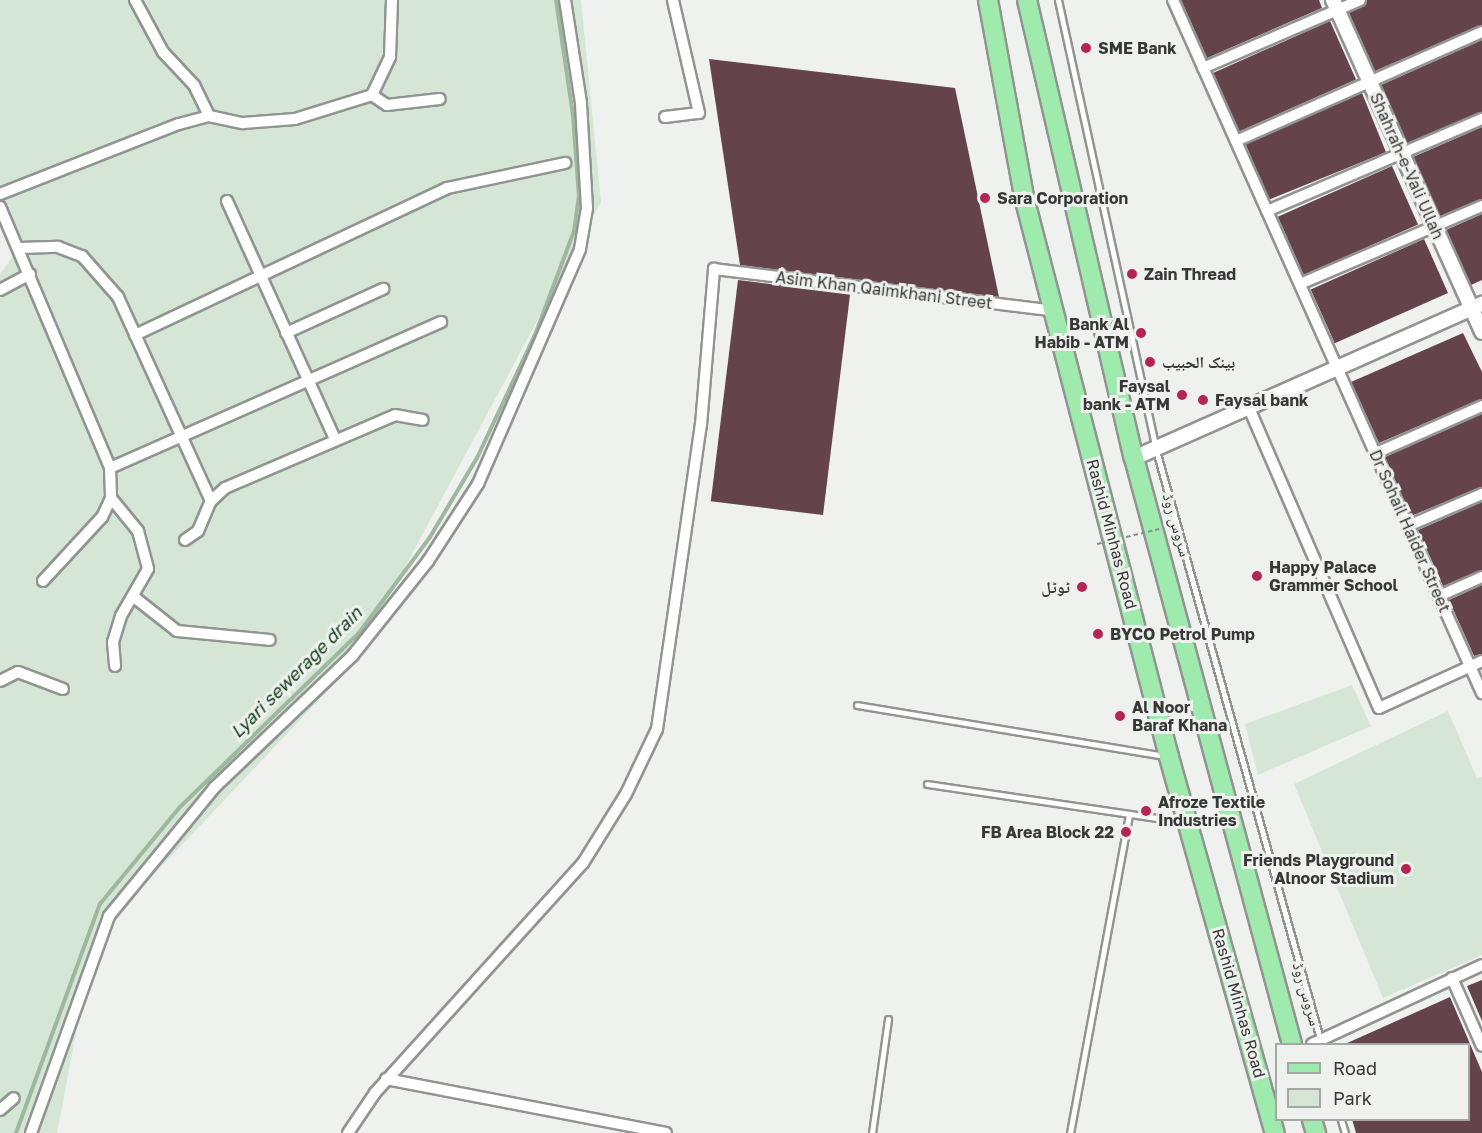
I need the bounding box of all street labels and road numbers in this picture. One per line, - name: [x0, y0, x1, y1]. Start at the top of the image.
- street label: Shahrah-e-Vali Ullah: [1366, 90, 1448, 242]
- street label: Asim Khan Qaimkhani Street: [775, 267, 993, 313]
- street label: Dr Sohail Haider Street: [1365, 447, 1455, 615]
- street label: Rashid Minhas Road: [1083, 457, 1141, 611]
- street label: سروس روڈ: [1159, 491, 1195, 559]
- street label: Rashid Minhas Road: [1208, 926, 1270, 1080]
- street label: سروس روڈ: [1289, 960, 1325, 1028]

